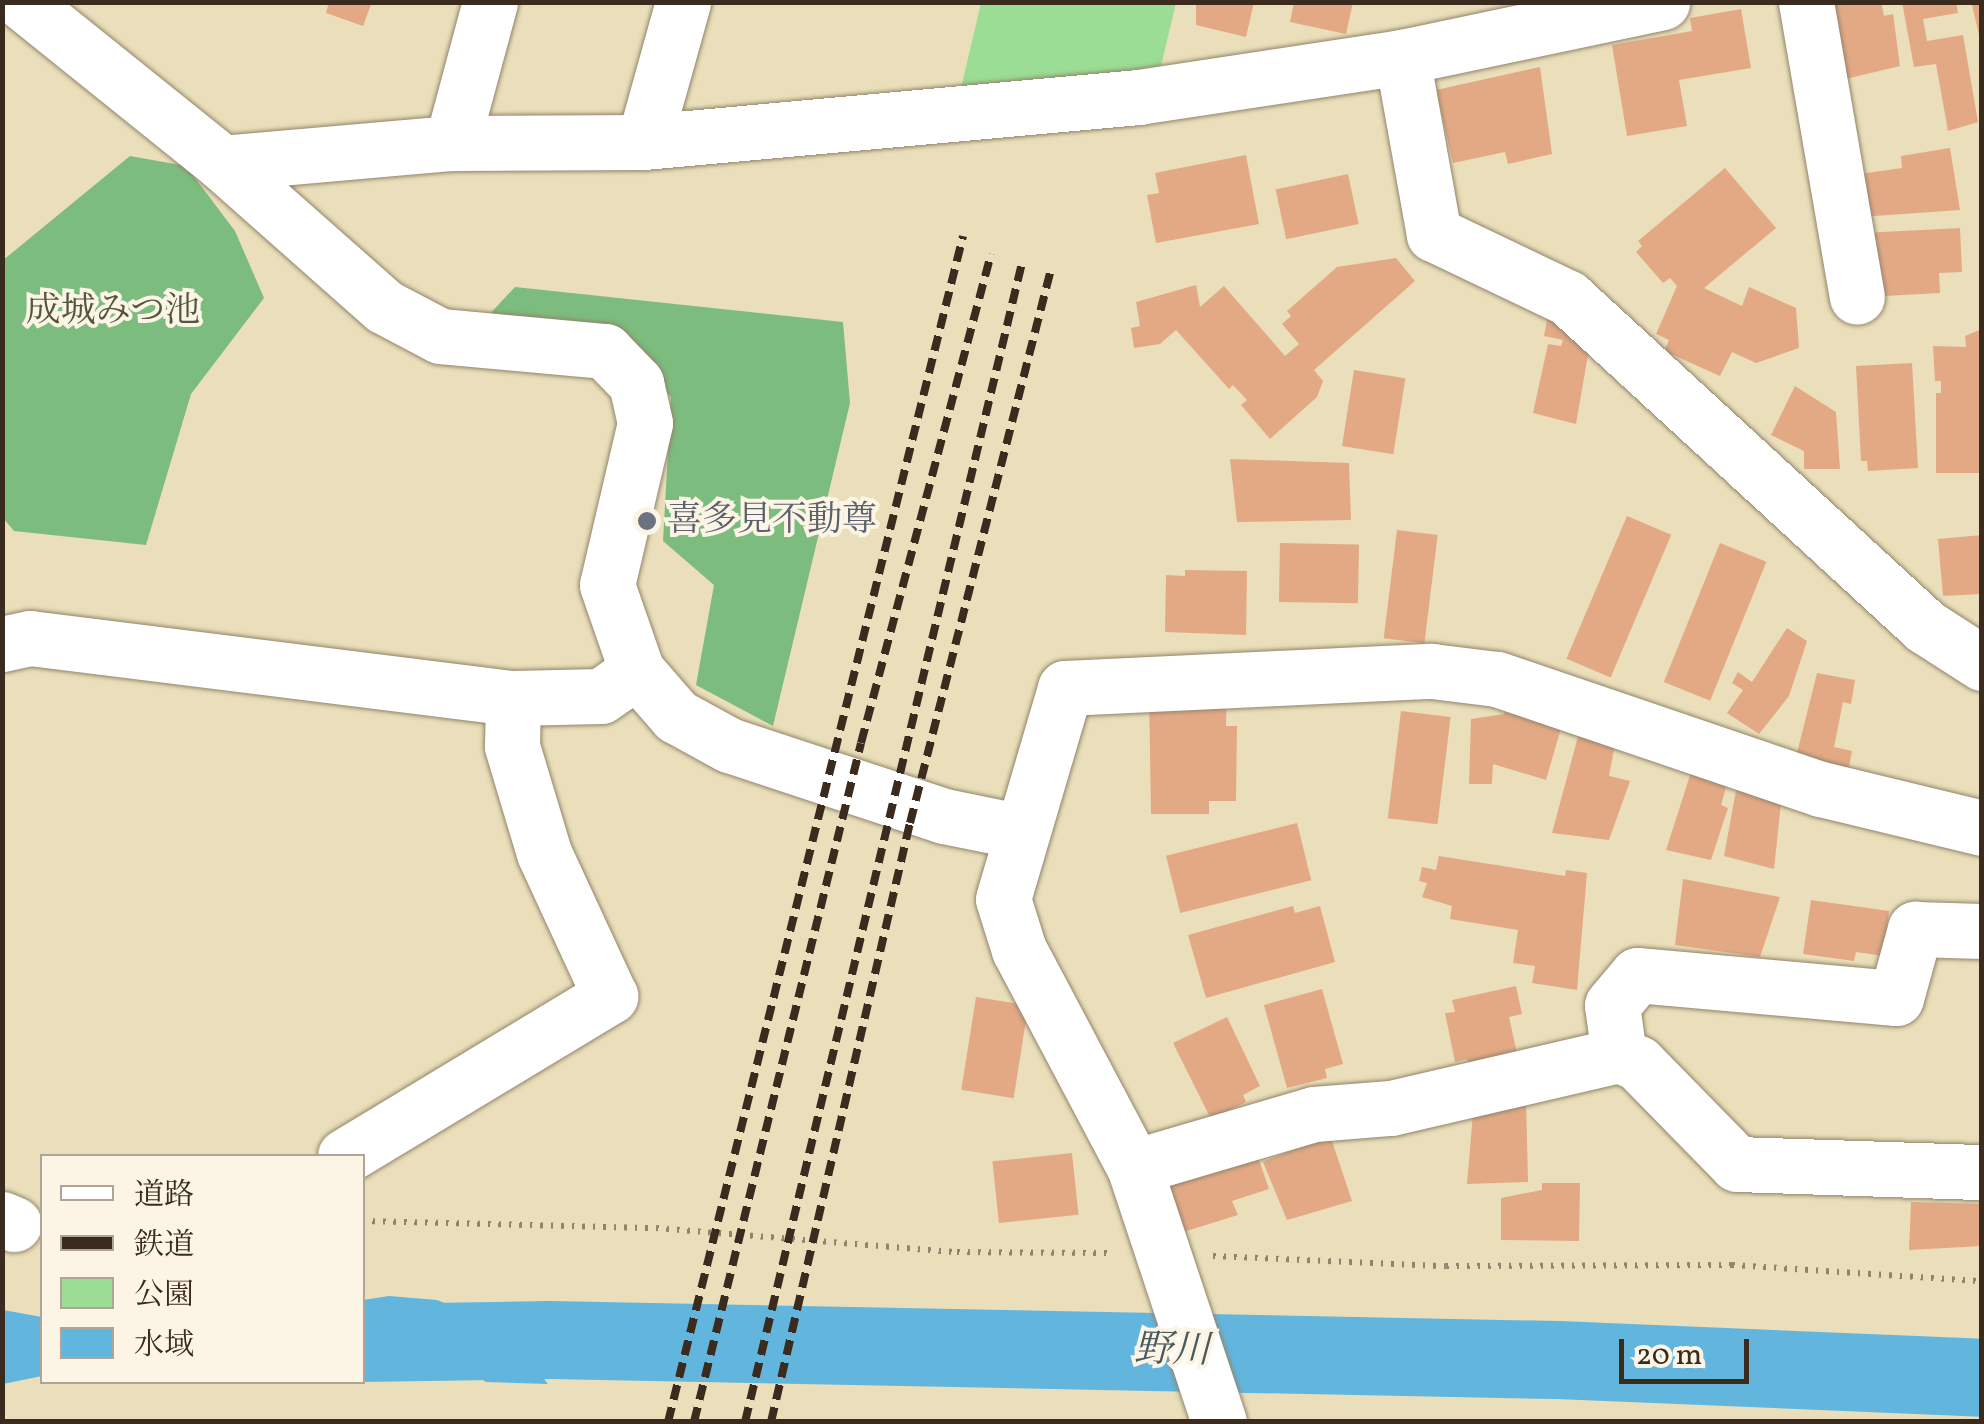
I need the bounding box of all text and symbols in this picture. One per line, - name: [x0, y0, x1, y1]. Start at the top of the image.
- park label: 成城みつ池: [26, 291, 200, 333]
- place label: 喜多見不動尊: [667, 500, 877, 542]
- marker: 喜多見不動尊: [636, 510, 658, 532]
- legend: [40, 1154, 365, 1384]
- text: 道路: [134, 1175, 194, 1217]
- text: 鉄道: [134, 1225, 194, 1267]
- text: 公園: [134, 1275, 194, 1317]
- scale bar: [1624, 1319, 1754, 1381]
- text: 水域: [134, 1325, 194, 1367]
- water label: 野川: [1134, 1329, 1210, 1375]
- text: 20 m: [1636, 1335, 1702, 1377]

